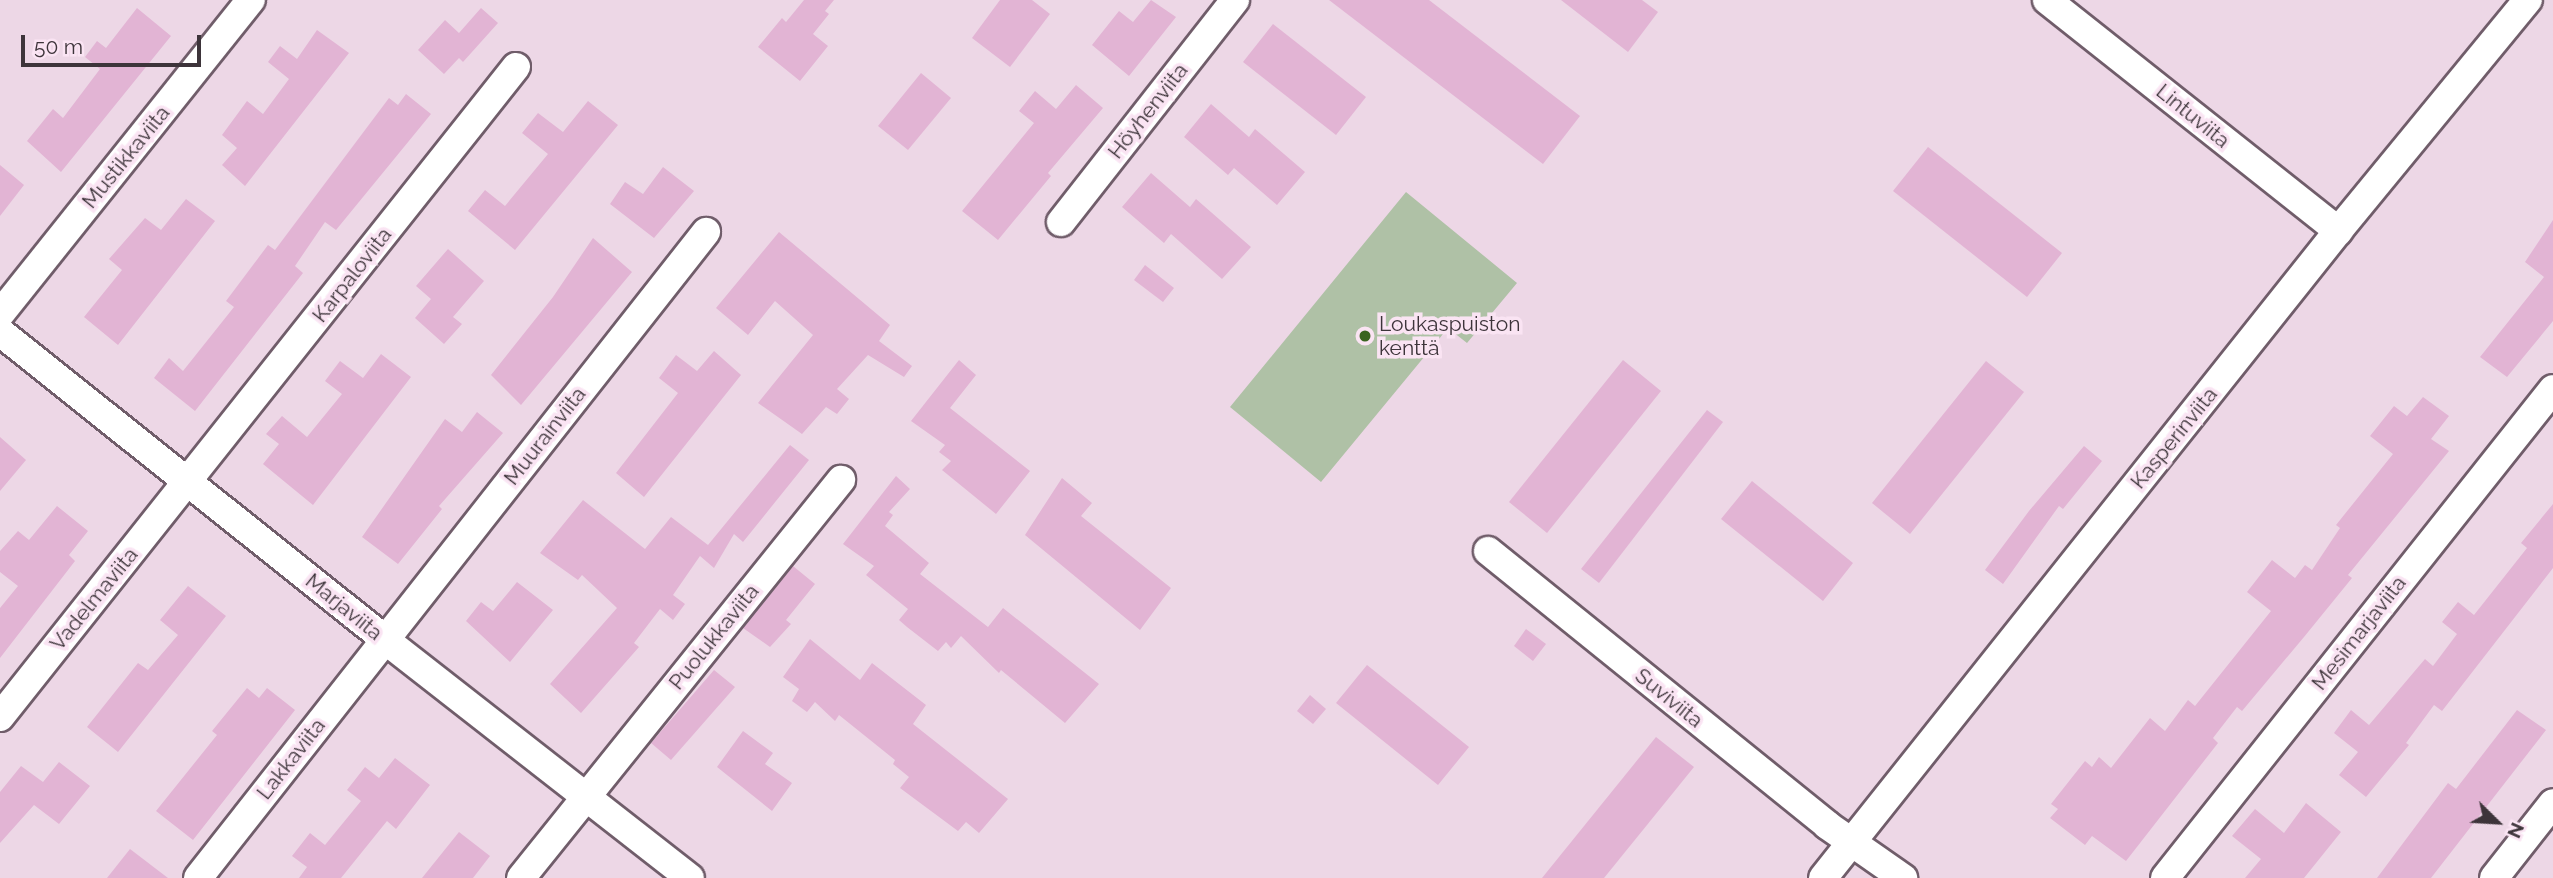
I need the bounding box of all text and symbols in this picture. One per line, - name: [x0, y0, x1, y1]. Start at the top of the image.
- scale bar: [24, 21, 205, 65]
- text: 50 m: [34, 34, 83, 59]
- street label: Höyhenviita: [1103, 58, 1193, 164]
- street label: Lintuviita: [2151, 79, 2235, 153]
- street label: Mustikkaviita: [77, 101, 175, 213]
- street label: Karpaloviita: [307, 223, 397, 327]
- place label: Loukaspuiston kenttä: [1379, 311, 1520, 361]
- marker: Loukaspuiston kenttä: [1357, 328, 1373, 344]
- street label: Muurainviita: [499, 382, 591, 490]
- street label: Kasperinviita: [2125, 382, 2223, 494]
- street label: Vadelmaviita: [45, 543, 143, 655]
- street label: Marjaviita: [300, 568, 388, 646]
- street label: Mesimarjaviita: [2307, 571, 2411, 695]
- street label: Puolukkaviita: [664, 579, 764, 695]
- street label: Suviviita: [1630, 663, 1708, 733]
- street label: Lakkaviita: [252, 713, 330, 805]
- north arrow: [2462, 787, 2532, 857]
- text: N: [2503, 819, 2529, 842]

